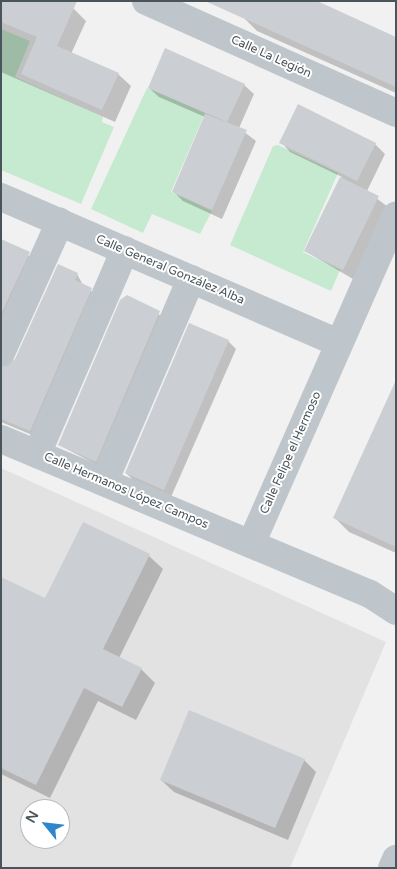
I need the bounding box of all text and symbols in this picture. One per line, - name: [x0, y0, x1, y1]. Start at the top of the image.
- street label: Calle La Legión: [229, 33, 313, 81]
- street label: Calle General González Alba: [94, 232, 246, 308]
- street label: Calle Felipe el Hermoso: [257, 390, 325, 516]
- street label: Calle Hermanos López Campos: [42, 450, 210, 532]
- north arrow: [20, 799, 70, 849]
- text: N: [22, 808, 42, 826]

